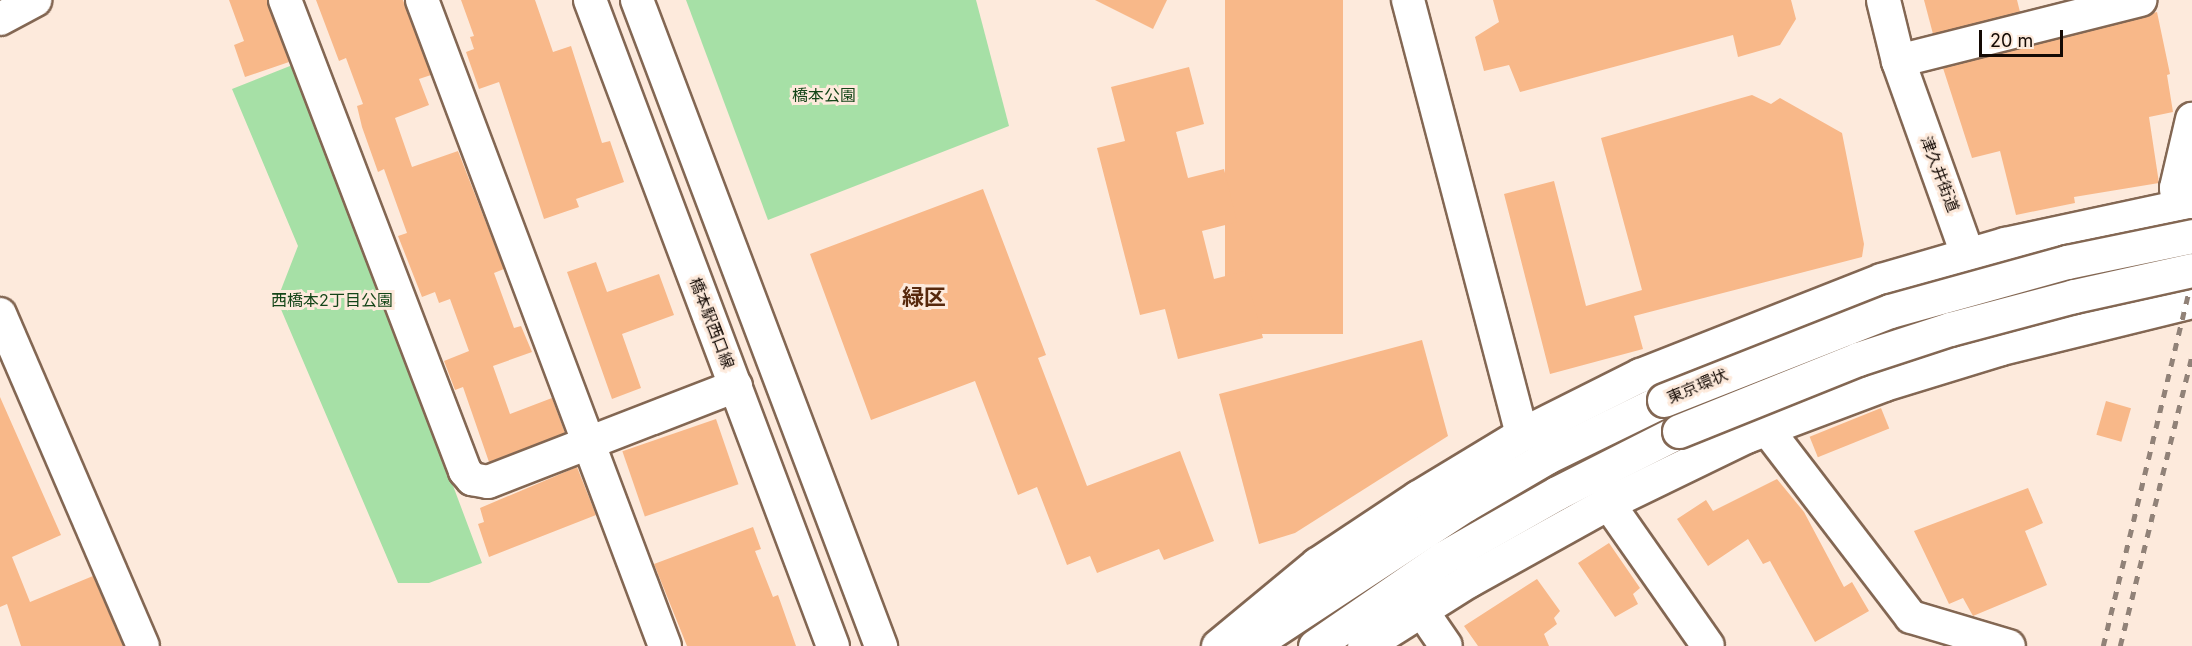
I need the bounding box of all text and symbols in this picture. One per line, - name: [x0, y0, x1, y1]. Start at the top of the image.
- scale bar: [1982, 18, 2066, 56]
- text: 20 m: [1990, 30, 2033, 51]
- park label: 橋本公園: [792, 85, 856, 105]
- street label: 津久井街道: [1917, 133, 1963, 215]
- street label: 橋本駅西口線: [686, 275, 738, 371]
- district label: 緑区: [902, 285, 946, 311]
- park label: 西橋本2丁目公園: [271, 290, 393, 310]
- street label: 東京環状: [1664, 365, 1730, 407]

